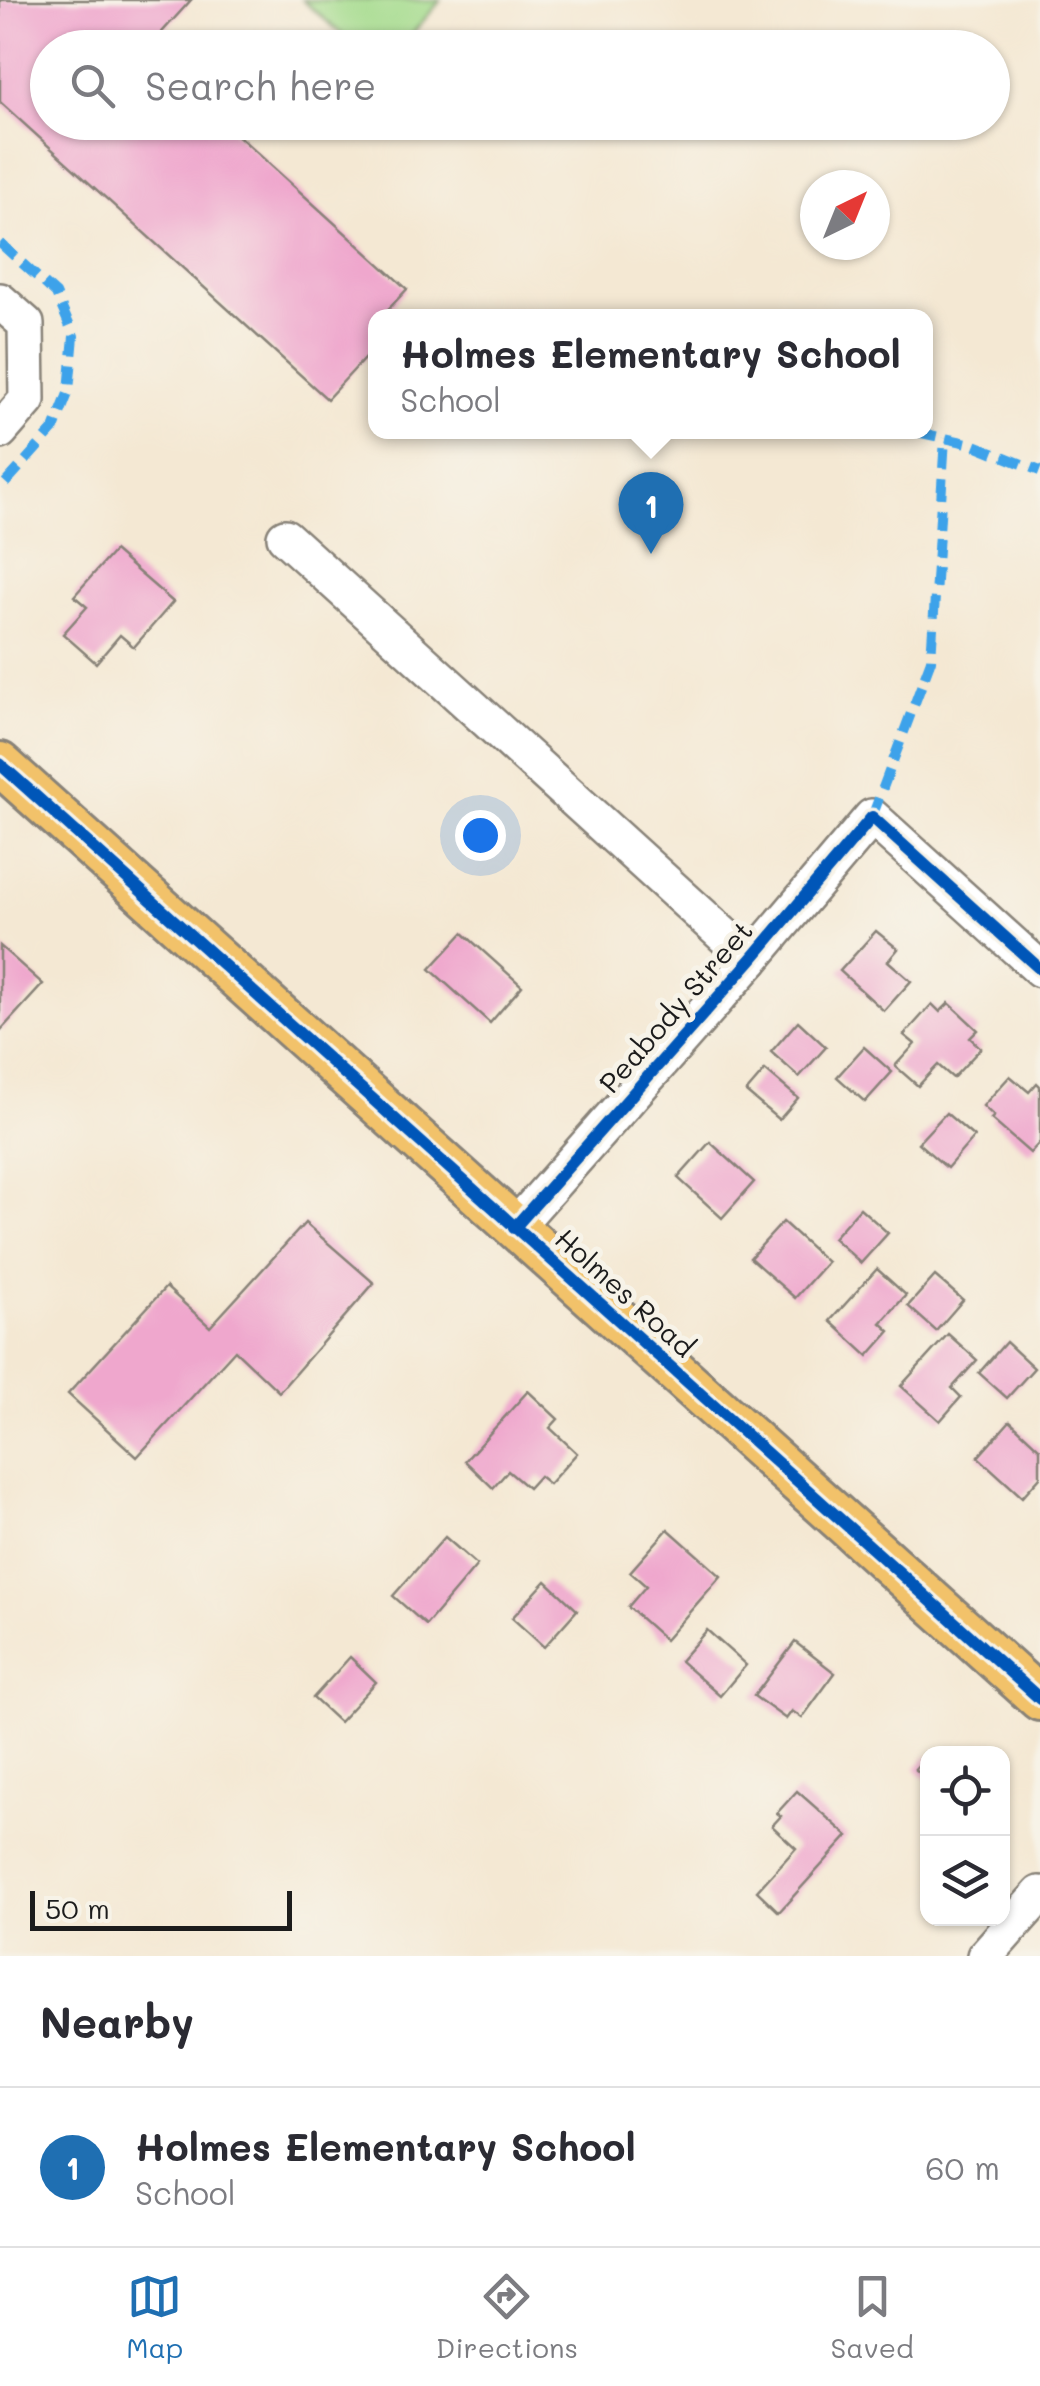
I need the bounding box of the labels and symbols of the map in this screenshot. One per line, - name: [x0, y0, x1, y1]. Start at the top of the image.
- north arrow: [800, 170, 890, 260]
- pin: 1: [618, 472, 684, 554]
- your location: [455, 810, 506, 861]
- street label: Peabody Street: [591, 913, 760, 1100]
- street label: Holmes Road: [548, 1220, 703, 1364]
- scale bar: [30, 1886, 292, 1930]

